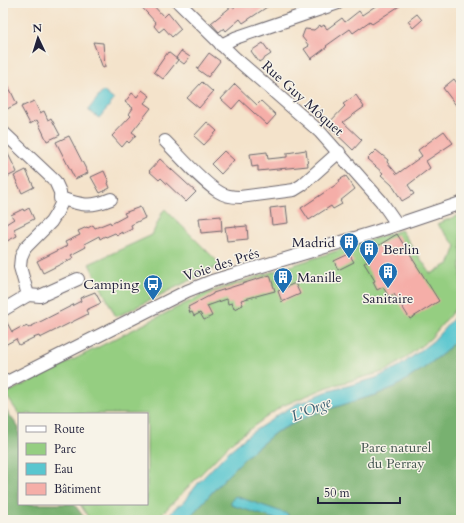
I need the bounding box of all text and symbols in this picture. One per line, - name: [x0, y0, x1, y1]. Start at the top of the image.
- north arrow: [18, 18, 58, 58]
- text: N: [32, 21, 43, 36]
- street label: Rue Guy Môquet: [258, 56, 348, 141]
- building icon: Madrid: [338, 231, 360, 259]
- place label: Madrid: [292, 233, 336, 252]
- building icon: Berlin: [358, 238, 380, 266]
- place label: Berlin: [383, 240, 419, 259]
- street label: Voie des Prés: [181, 243, 262, 286]
- building icon: Sanitaire: [377, 261, 399, 289]
- building icon: Manille: [272, 266, 294, 294]
- place label: Manille: [297, 268, 342, 287]
- bus stop icon: Camping: [142, 273, 164, 301]
- place label: Camping: [83, 275, 139, 294]
- place label: Sanitaire: [363, 289, 413, 308]
- water label: L'Orge: [288, 392, 334, 426]
- legend: [18, 413, 148, 505]
- text: Route: [54, 421, 85, 437]
- park label: Parc naturel du Perray: [361, 438, 432, 473]
- text: Parc: [54, 441, 77, 457]
- text: Eau: [54, 461, 74, 477]
- scale bar: [318, 479, 400, 505]
- text: Bâtiment: [54, 481, 101, 497]
- text: 50 m: [324, 485, 351, 501]

